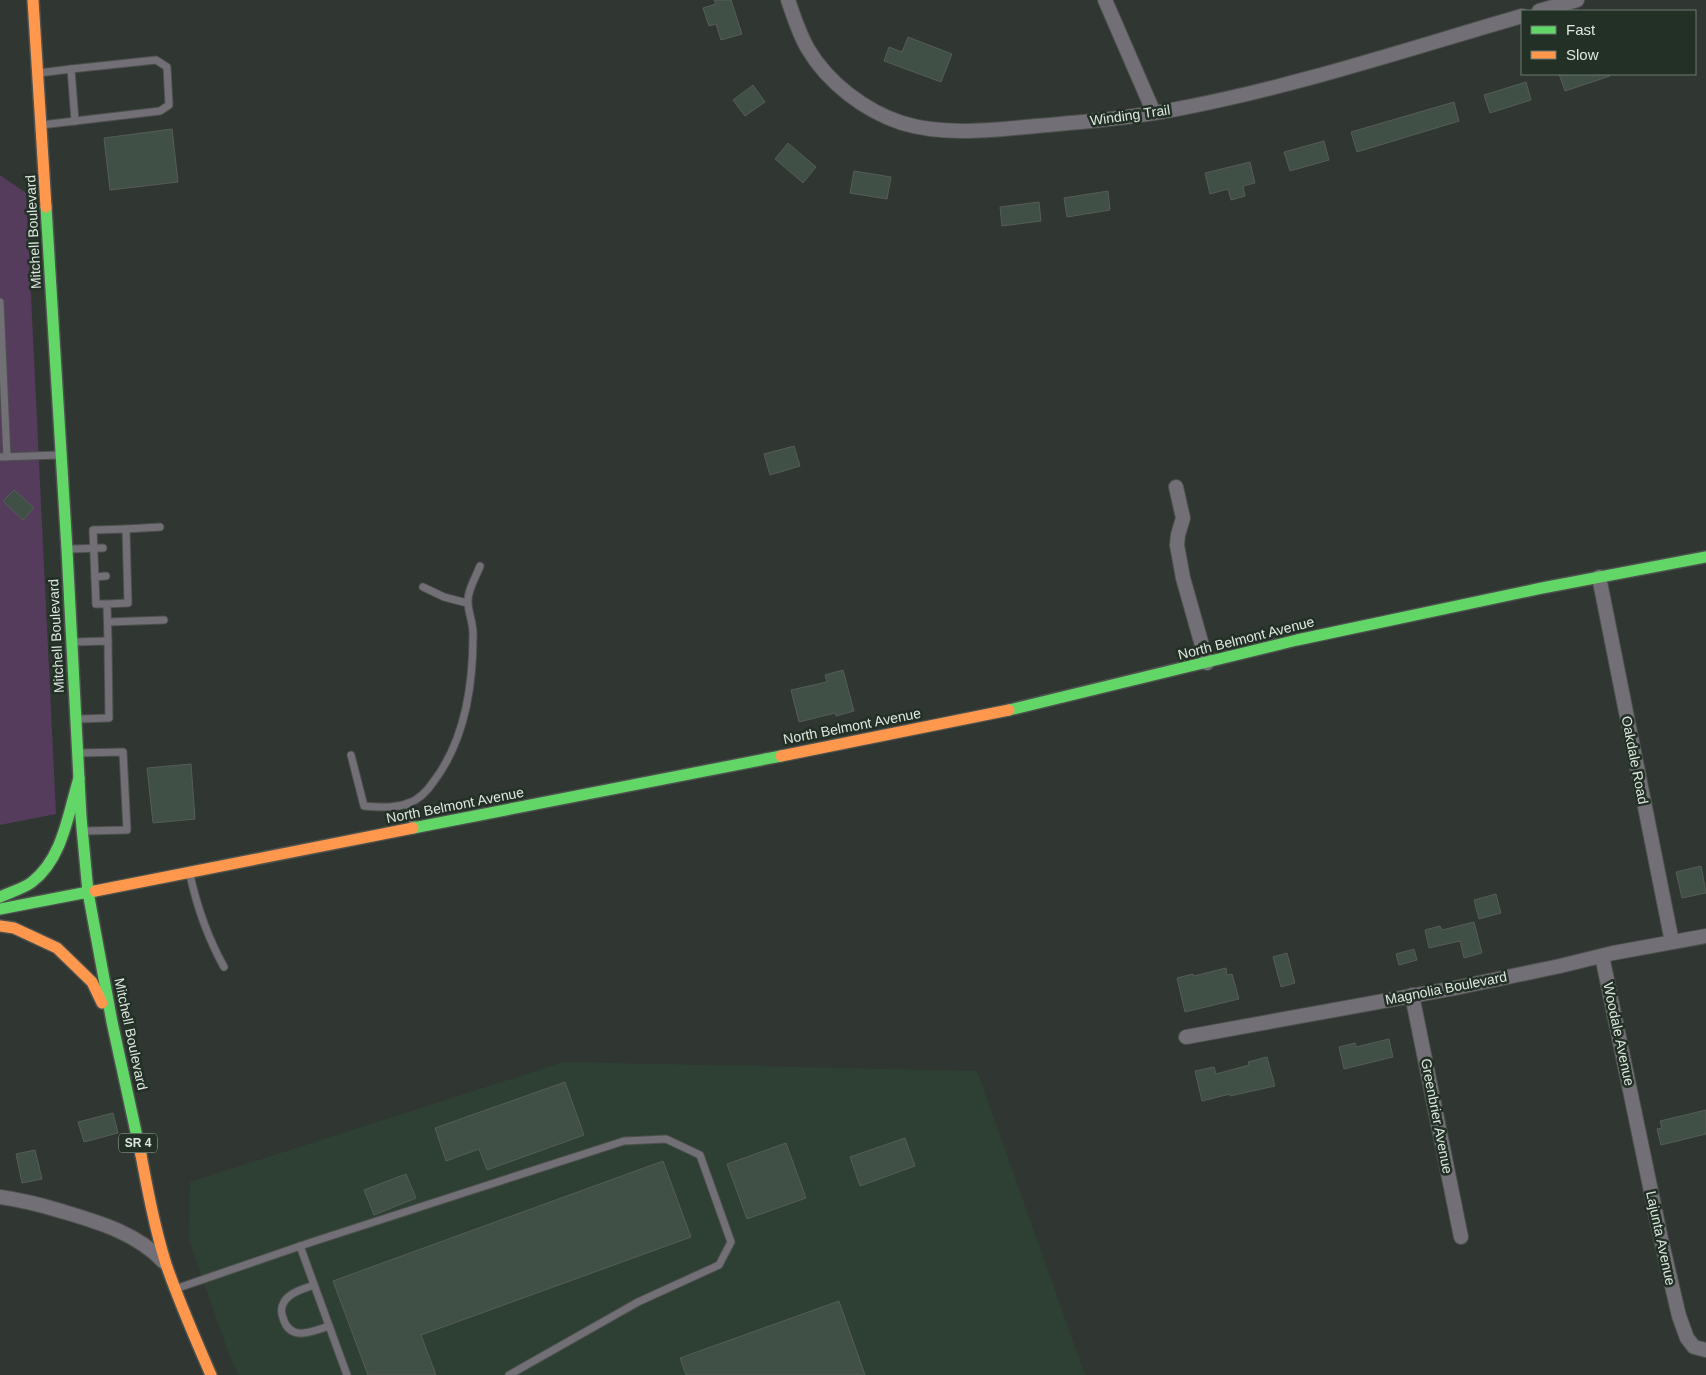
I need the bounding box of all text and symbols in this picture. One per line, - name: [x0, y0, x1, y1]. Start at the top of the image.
- legend: [1521, 10, 1696, 75]
- text: Fast: [1566, 21, 1596, 38]
- text: Slow: [1566, 46, 1599, 63]
- street label: Winding Trail: [1089, 101, 1171, 129]
- street label: Mitchell Boulevard: [22, 174, 44, 290]
- street label: Mitchell Boulevard: [45, 578, 67, 694]
- street label: North Belmont Avenue: [1176, 613, 1316, 663]
- street label: North Belmont Avenue: [782, 705, 922, 747]
- street label: Oakdale Road: [1619, 715, 1651, 805]
- street label: North Belmont Avenue: [385, 784, 525, 826]
- street label: Magnolia Boulevard: [1384, 968, 1508, 1008]
- street label: Mitchell Boulevard: [111, 976, 151, 1092]
- street label: Woodale Avenue: [1600, 981, 1638, 1087]
- street label: Greenbrier Avenue: [1418, 1057, 1456, 1175]
- road number: SR 4: [119, 1134, 157, 1152]
- street label: Lajunta Avenue: [1643, 1189, 1679, 1287]

